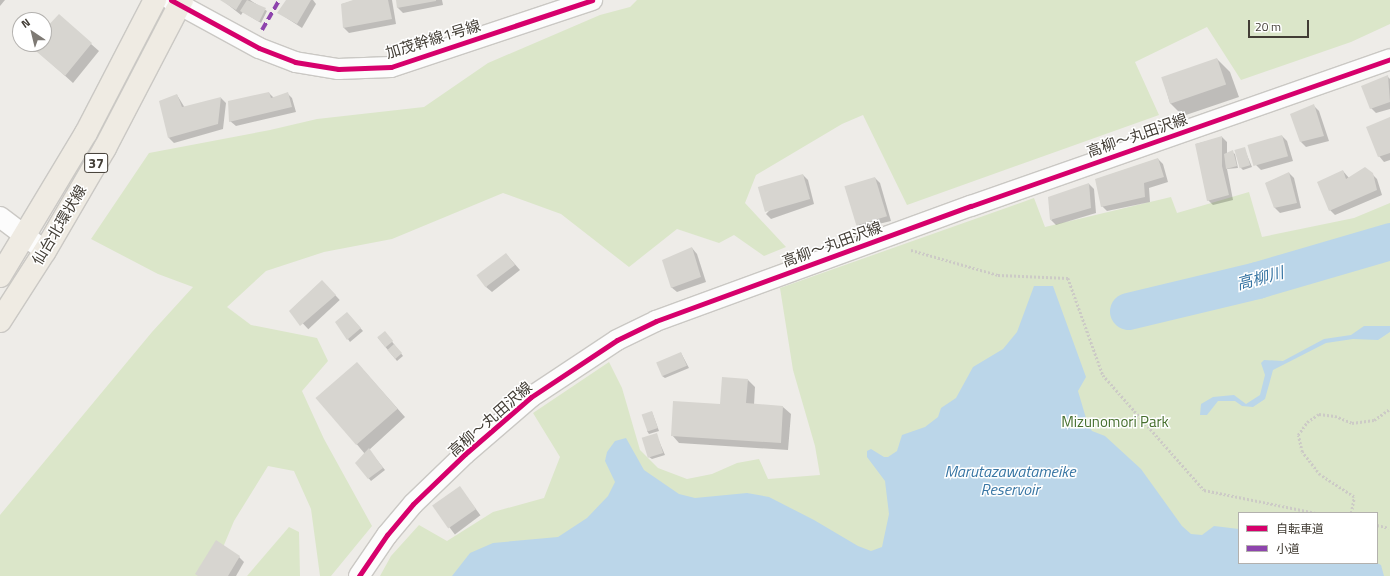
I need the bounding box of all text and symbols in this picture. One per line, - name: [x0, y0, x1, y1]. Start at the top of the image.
- north arrow: [12, 12, 52, 52]
- scale bar: [1250, 12, 1311, 38]
- text: N: [18, 14, 33, 32]
- street label: 加茂幹線1号線: [383, 16, 483, 62]
- text: 20 m: [1255, 17, 1281, 36]
- street label: 高柳～丸田沢線: [1084, 109, 1190, 161]
- road number: 37: [84, 151, 108, 175]
- street label: 仙台北環状線: [28, 182, 90, 268]
- street label: 高柳～丸田沢線: [780, 218, 884, 270]
- water label: 高柳川: [1234, 263, 1286, 293]
- street label: 高柳～丸田沢線: [444, 378, 536, 460]
- park label: Mizunomori Park: [1061, 413, 1169, 431]
- water label: Marutazawatameike Reservoir: [944, 461, 1076, 499]
- legend: [1238, 512, 1378, 564]
- text: 自転車道: [1276, 519, 1324, 538]
- text: 小道: [1276, 539, 1300, 558]

